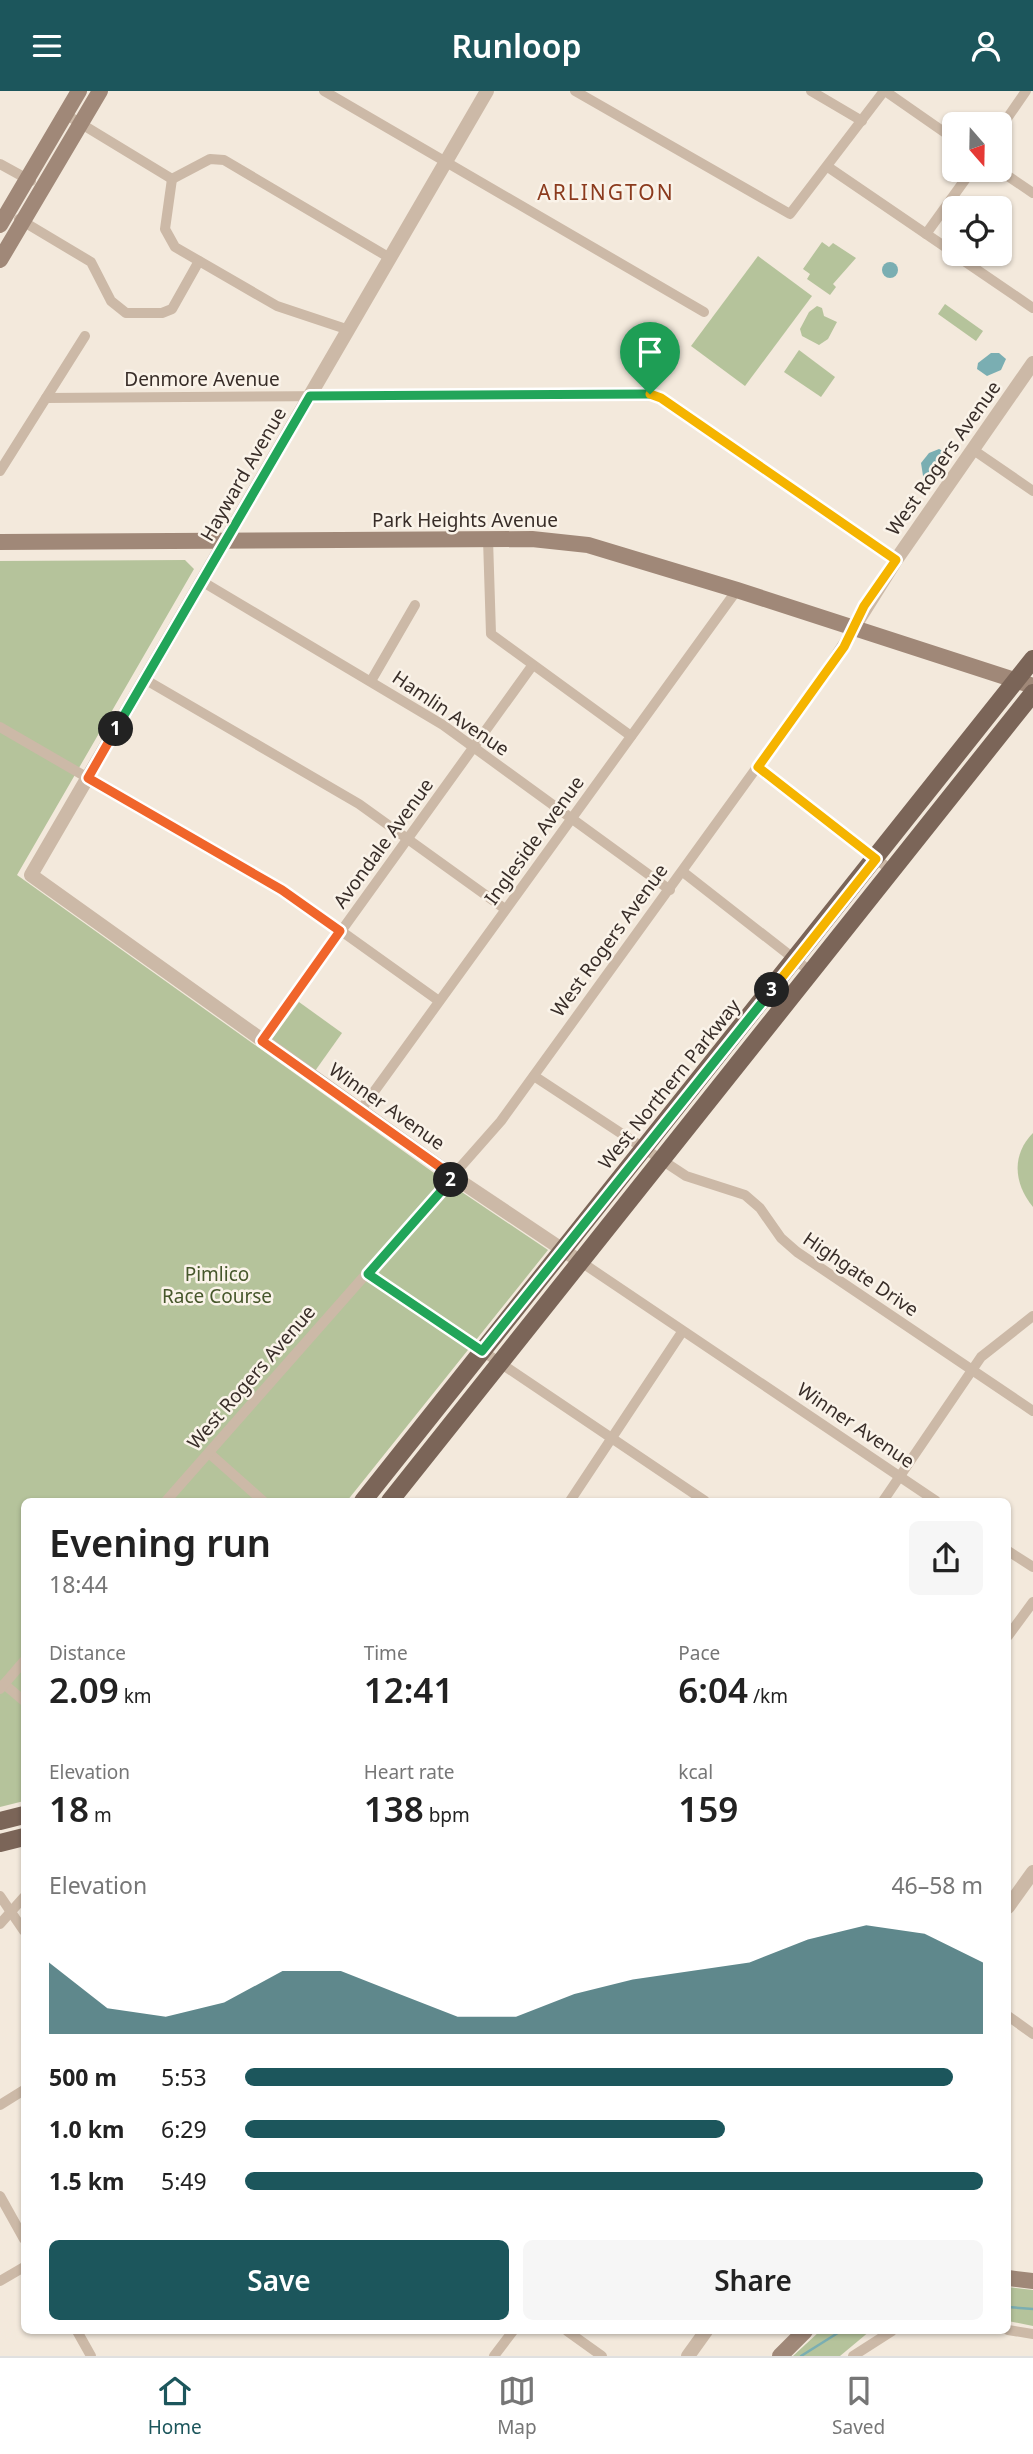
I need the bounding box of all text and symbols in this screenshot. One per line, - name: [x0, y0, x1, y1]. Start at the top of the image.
- text: Runloop: [452, 24, 581, 67]
- icon: menu: [28, 27, 66, 65]
- icon: person: [967, 27, 1005, 65]
- north arrow: [942, 112, 1012, 182]
- map controls: [942, 112, 1012, 266]
- district label: ARLINGTON: [537, 178, 675, 206]
- button: locate: [942, 196, 1012, 266]
- pin: [620, 322, 680, 394]
- icon: arrive: [631, 333, 669, 371]
- street label: Denmore Avenue: [124, 366, 280, 392]
- street label: West Rogers Avenue: [880, 376, 1006, 540]
- street label: Hayward Avenue: [194, 402, 292, 546]
- street label: Park Heights Avenue: [372, 507, 558, 533]
- street label: Hamlin Avenue: [387, 664, 515, 762]
- pin: 1: [99, 711, 134, 747]
- text: 1: [110, 715, 121, 741]
- street label: Ingleside Avenue: [478, 770, 590, 910]
- street label: Avondale Avenue: [327, 773, 439, 913]
- street label: West Rogers Avenue: [545, 858, 673, 1022]
- pin: 3: [754, 972, 790, 1007]
- text: 3: [766, 976, 777, 1002]
- street label: West Northern Parkway: [592, 993, 746, 1175]
- street label: Winner Avenue: [324, 1056, 450, 1156]
- pin: 2: [434, 1163, 468, 1197]
- text: 2: [445, 1166, 456, 1192]
- street label: Highgate Drive: [798, 1226, 924, 1322]
- park label: Pimlico Race Course: [162, 1261, 272, 1309]
- street label: West Rogers Avenue: [181, 1299, 321, 1455]
- street label: Winner Avenue: [792, 1376, 920, 1474]
- text: Evening run: [49, 1516, 271, 1568]
- button: share: [909, 1521, 983, 1595]
- text: 18:44: [49, 1568, 108, 1600]
- text: Distance: [49, 1640, 126, 1666]
- text: Time: [364, 1640, 408, 1666]
- text: Pace: [678, 1640, 720, 1666]
- text: 2.09: [49, 1666, 119, 1713]
- text: 12:41: [364, 1666, 453, 1713]
- text: 6:04: [678, 1666, 748, 1713]
- text: km: [119, 1683, 152, 1709]
- text: /km: [748, 1683, 788, 1709]
- text: Elevation: [49, 1759, 130, 1785]
- text: Heart rate: [364, 1759, 454, 1785]
- text: kcal: [678, 1759, 713, 1785]
- text: 18: [49, 1785, 89, 1832]
- text: 138: [364, 1785, 424, 1832]
- text: 159: [678, 1785, 738, 1832]
- text: m: [89, 1802, 112, 1828]
- text: bpm: [424, 1802, 470, 1828]
- text: Elevation: [49, 1869, 147, 1901]
- text: 46–58 m: [891, 1869, 983, 1901]
- text: 500 m: [49, 2061, 117, 2093]
- text: 5:53: [161, 2061, 207, 2093]
- text: 1.0 km: [49, 2113, 124, 2145]
- text: 6:29: [161, 2113, 207, 2145]
- text: 1.5 km: [49, 2165, 124, 2197]
- text: 5:49: [161, 2165, 207, 2197]
- button: Save: [49, 2240, 509, 2320]
- button: Share: [523, 2240, 983, 2320]
- tab: Home: [148, 2372, 202, 2440]
- tab: Map: [497, 2372, 537, 2440]
- tab: Saved: [832, 2372, 885, 2440]

